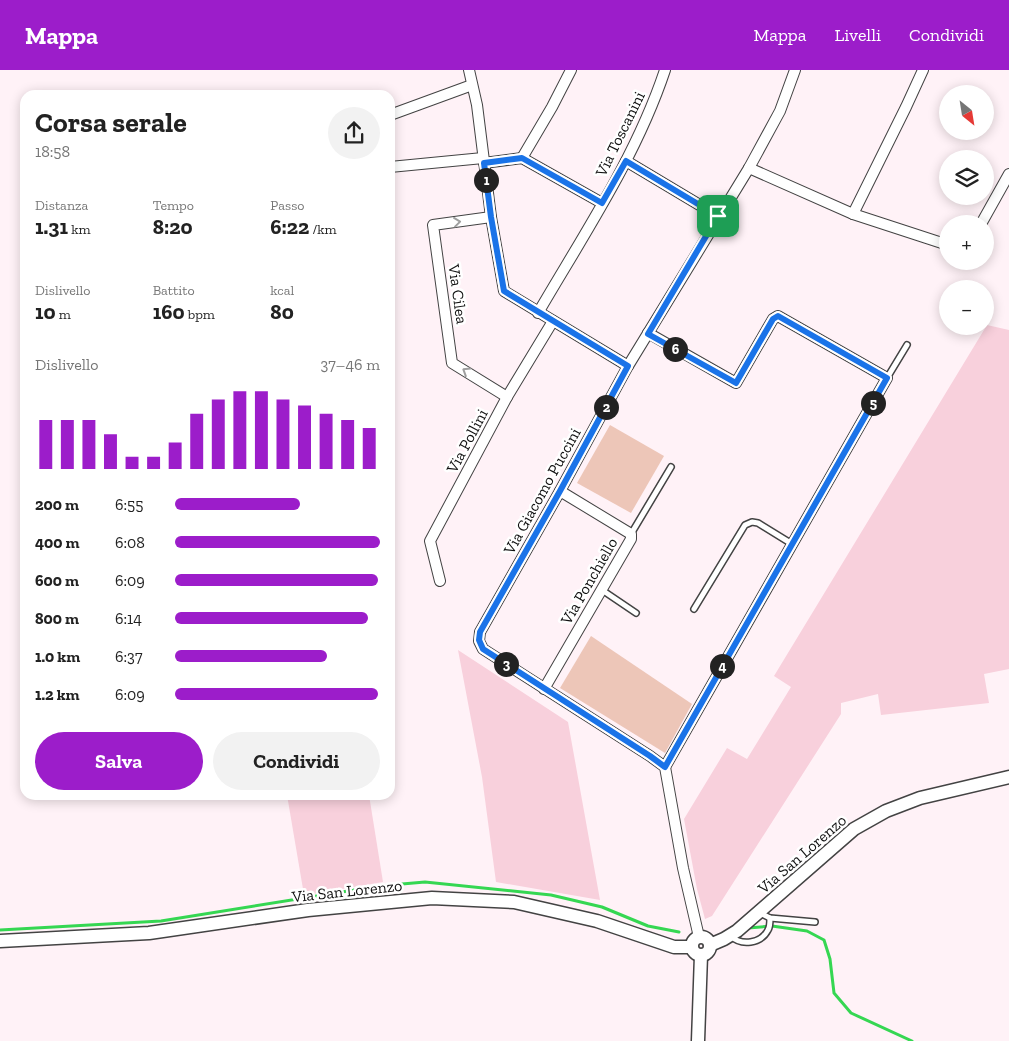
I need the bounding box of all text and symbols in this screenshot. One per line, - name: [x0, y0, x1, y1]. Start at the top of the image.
- text: Mappa: [25, 21, 98, 50]
- text: Mappa: [754, 24, 806, 46]
- text: Livelli: [834, 24, 881, 46]
- text: Condividi: [909, 24, 984, 46]
- north arrow: [939, 85, 994, 140]
- map controls: [939, 85, 994, 335]
- street label: Via Toscanini: [591, 88, 649, 180]
- text: Corsa serale: [35, 106, 187, 139]
- button: share: [328, 107, 380, 159]
- text: 18:58: [35, 142, 70, 161]
- button: layers: [939, 150, 994, 205]
- pin: 1: [474, 168, 498, 192]
- text: 1: [484, 172, 489, 189]
- pin: [697, 195, 739, 237]
- text: Distanza: [35, 197, 88, 214]
- text: Tempo: [153, 197, 194, 214]
- text: Passo: [270, 197, 305, 214]
- icon: arrive: [704, 202, 732, 230]
- text: 1.31: [35, 214, 68, 239]
- text: 8:20: [153, 214, 193, 239]
- text: 6:22: [270, 214, 309, 239]
- button: +: [939, 215, 994, 270]
- one-way arrow: [453, 217, 461, 227]
- text: km: [68, 221, 91, 238]
- text: /km: [309, 221, 337, 238]
- street label: Via Cilea: [444, 262, 472, 325]
- button: −: [939, 280, 994, 335]
- text: Dislivello: [35, 282, 90, 299]
- text: Battito: [153, 282, 195, 299]
- text: kcal: [270, 282, 294, 299]
- text: 10: [35, 299, 56, 324]
- text: 160: [153, 299, 185, 324]
- text: 80: [270, 299, 294, 324]
- text: m: [56, 306, 71, 323]
- text: bpm: [185, 306, 215, 323]
- pin: 6: [662, 336, 688, 362]
- text: 6: [672, 341, 679, 358]
- text: Dislivello: [35, 355, 98, 374]
- text: 37–46 m: [320, 355, 380, 374]
- one-way arrow: [462, 368, 471, 378]
- pin: 5: [860, 390, 886, 416]
- pin: 2: [594, 394, 618, 420]
- text: 5: [870, 395, 877, 412]
- text: 2: [603, 399, 610, 416]
- street label: Via Pollini: [442, 405, 492, 477]
- street label: Via Giacomo Puccini: [499, 424, 585, 558]
- text: 200 m: [35, 495, 79, 514]
- text: 6:55: [115, 495, 143, 514]
- text: 400 m: [35, 533, 80, 552]
- text: 6:08: [115, 533, 145, 552]
- street label: Via Ponchiello: [556, 534, 622, 629]
- text: 600 m: [35, 571, 79, 590]
- text: 6:09: [115, 571, 145, 590]
- text: 800 m: [35, 609, 79, 628]
- text: 6:14: [115, 609, 142, 628]
- text: 1.0 km: [35, 647, 80, 666]
- text: 6:37: [115, 647, 142, 666]
- pin: 3: [494, 652, 518, 676]
- pin: 4: [710, 654, 734, 678]
- text: 3: [503, 656, 510, 673]
- text: 4: [719, 658, 726, 675]
- text: 1.2 km: [35, 685, 80, 704]
- text: 6:09: [115, 685, 145, 704]
- button: Salva: [35, 732, 203, 790]
- button: Condividi: [213, 732, 380, 790]
- street label: Via San Lorenzo: [753, 810, 850, 898]
- street label: Via San Lorenzo: [290, 876, 403, 906]

